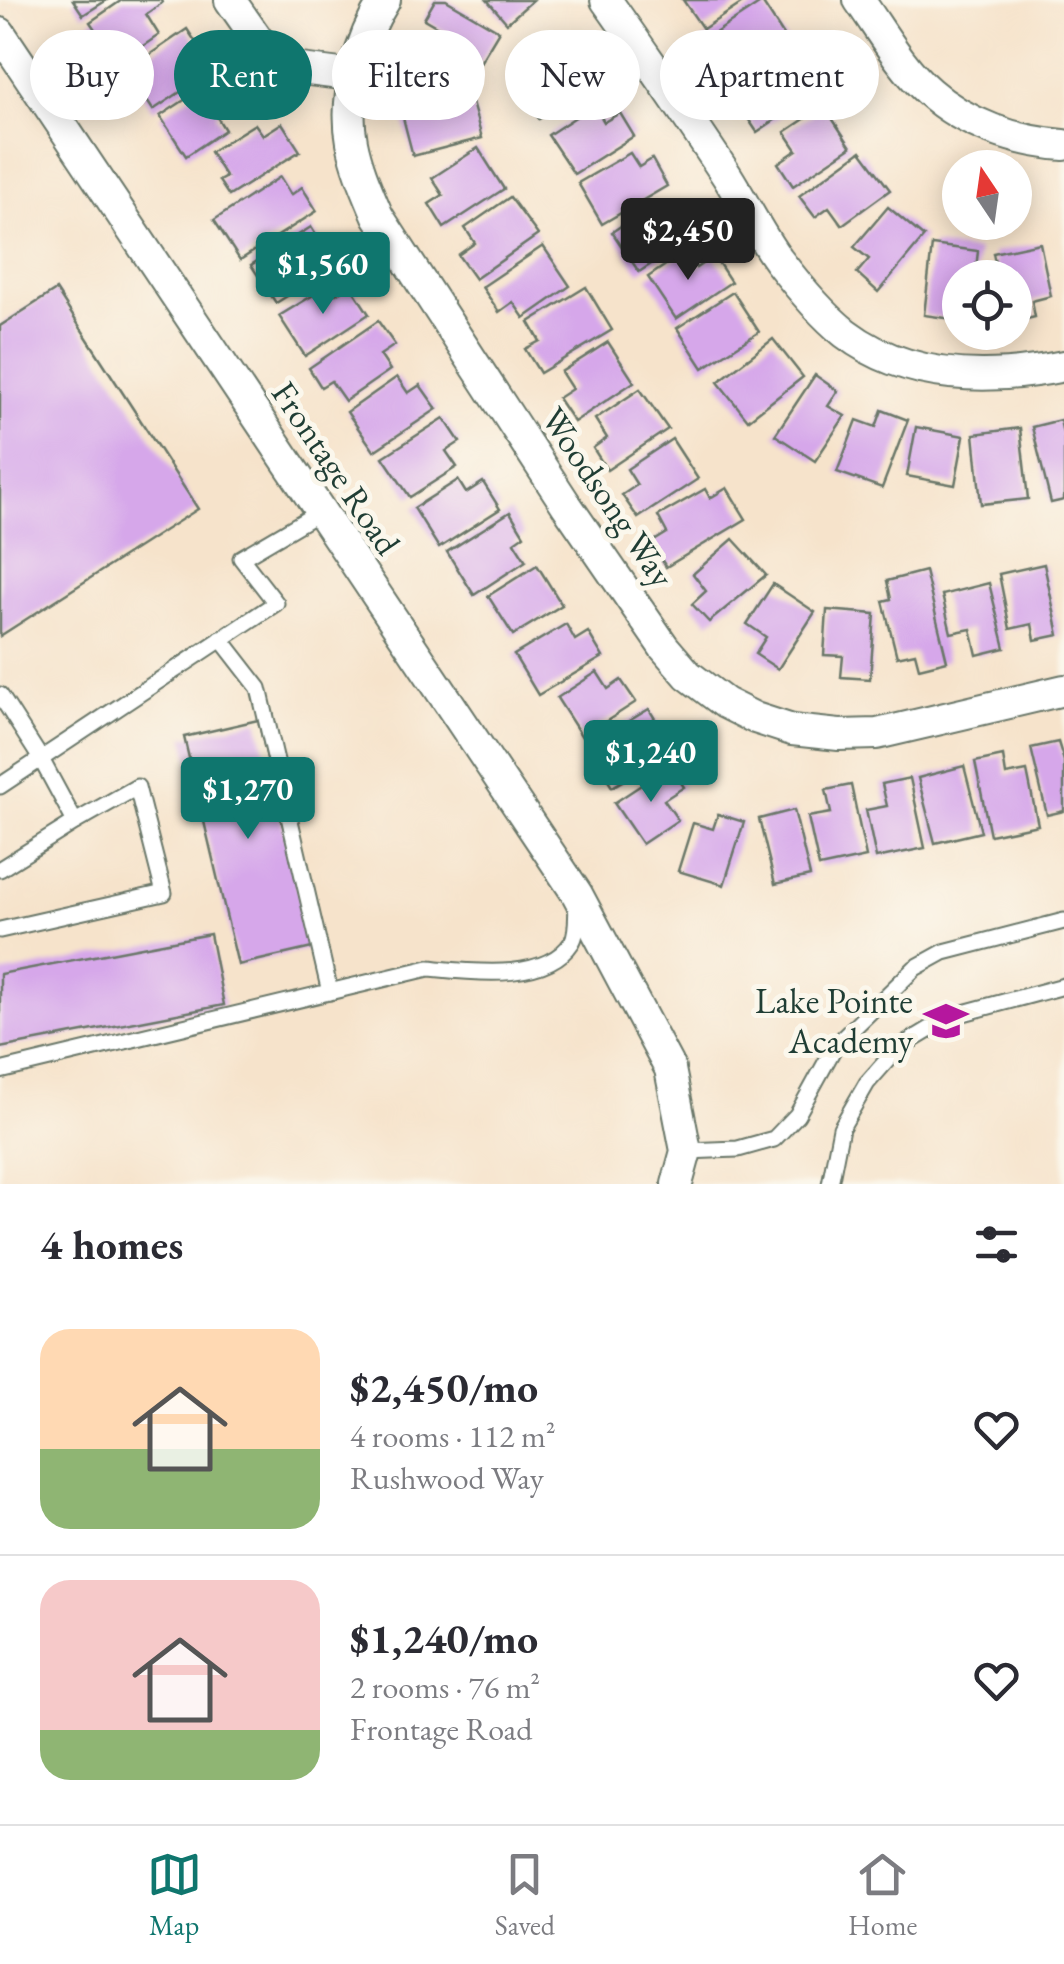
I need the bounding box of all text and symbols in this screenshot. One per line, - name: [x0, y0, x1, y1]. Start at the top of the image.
- chip: Buy: [30, 30, 154, 120]
- chip: Rent: [174, 30, 312, 120]
- chip: Filters: [332, 30, 485, 120]
- chip: New: [505, 30, 640, 120]
- chip: Apartment: [660, 30, 879, 120]
- north arrow: [942, 150, 1032, 240]
- map controls: [942, 150, 1032, 350]
- pin: $2,450: [607, 198, 769, 283]
- text: $2,450: [643, 209, 733, 251]
- pin: $1,560: [242, 232, 404, 317]
- text: $1,560: [278, 243, 368, 285]
- button: locate: [942, 260, 1032, 350]
- street label: Frontage Road: [262, 372, 411, 563]
- street label: Woodsong Way: [532, 398, 686, 596]
- pin: $1,240: [570, 720, 732, 805]
- text: $1,240: [606, 731, 696, 773]
- pin: $1,270: [167, 757, 329, 842]
- text: $1,270: [203, 768, 293, 810]
- place label: Lake Pointe Academy: [755, 978, 914, 1063]
- school or university icon: Lake Pointe Academy: [922, 997, 970, 1045]
- text: 4 homes: [40, 1217, 183, 1272]
- icon: filters: [969, 1217, 1024, 1272]
- text: $2,450/mo: [350, 1360, 538, 1415]
- icon: home: [120, 1369, 240, 1489]
- icon: heart: [969, 1402, 1024, 1457]
- text: 4 rooms · 112 m²: [350, 1415, 556, 1457]
- text: Rushwood Way: [350, 1457, 544, 1499]
- text: $1,240/mo: [350, 1611, 538, 1666]
- icon: home: [120, 1620, 240, 1740]
- icon: heart: [969, 1653, 1024, 1708]
- text: 2 rooms · 76 m²: [350, 1666, 540, 1708]
- text: Frontage Road: [350, 1708, 532, 1750]
- tab: Map: [147, 1847, 202, 1943]
- tab: Saved: [495, 1847, 555, 1943]
- tab: Home: [848, 1847, 917, 1943]

